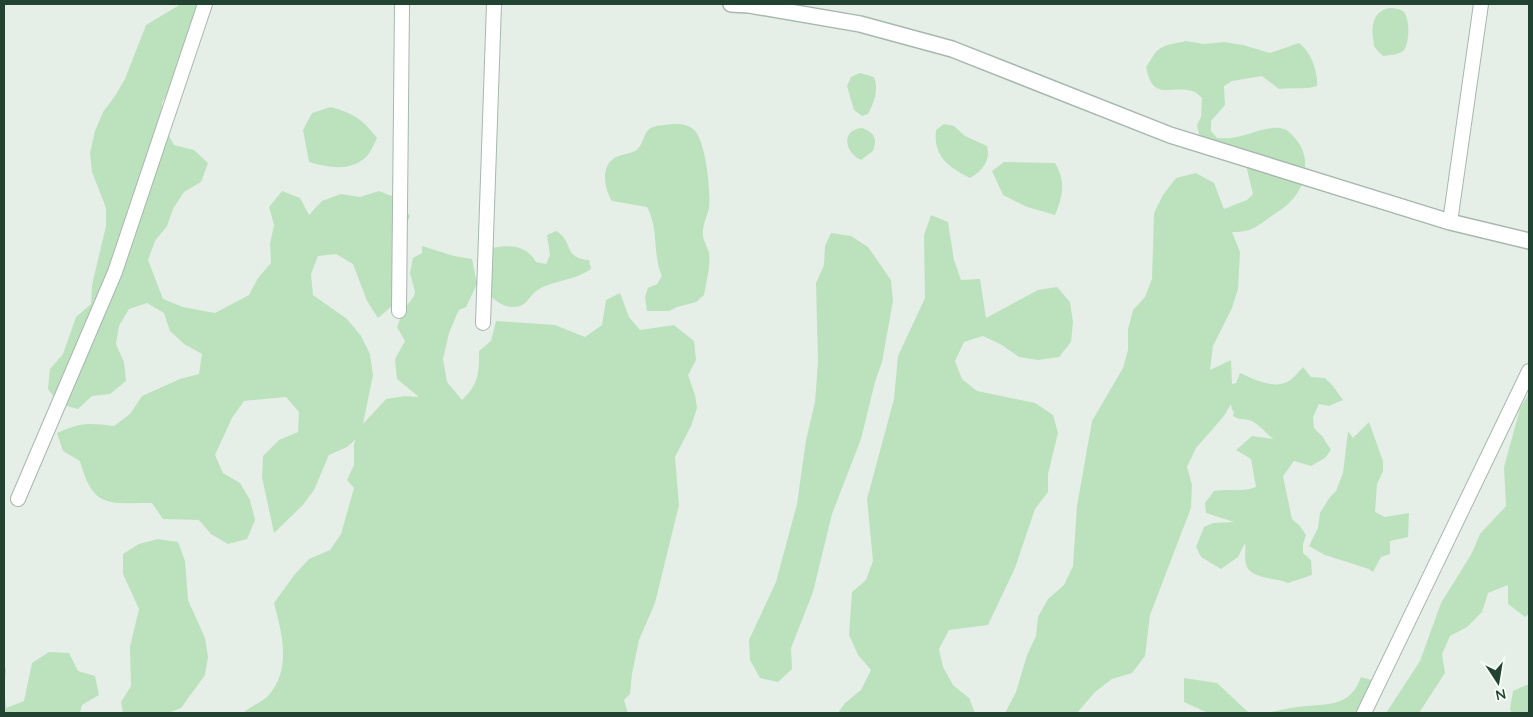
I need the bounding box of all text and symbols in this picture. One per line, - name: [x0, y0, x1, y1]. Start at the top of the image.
- north arrow: [1473, 657, 1523, 707]
- text: N: [1494, 685, 1508, 705]

